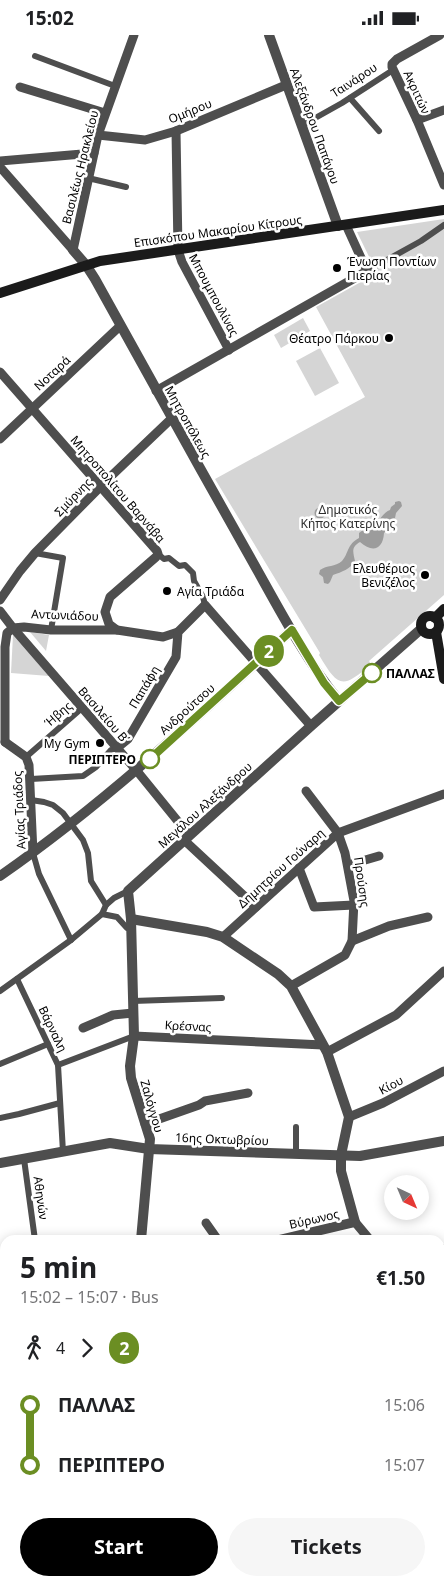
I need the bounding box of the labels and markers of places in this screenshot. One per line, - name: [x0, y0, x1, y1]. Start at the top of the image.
- place label: Ένωση Ποντίων Πιερίας: [347, 253, 436, 284]
- marker: Ένωση Ποντίων Πιερίας: [331, 262, 343, 274]
- place label: Θέατρο Πάρκου: [289, 330, 379, 347]
- marker: Θέατρο Πάρκου: [383, 332, 395, 344]
- place label: Ελευθέριος Βενιζέλος: [353, 560, 415, 591]
- marker: Ελευθέριος Βενιζέλος: [419, 569, 431, 581]
- place label: Αγία Τριάδα: [177, 583, 245, 600]
- marker: Αγία Τριάδα: [161, 585, 173, 597]
- marker: ΠΑΛΛΑΣ: [362, 663, 382, 683]
- place label: ΠΑΛΛΑΣ: [386, 665, 435, 682]
- place label: My Gym: [44, 735, 90, 752]
- marker: My Gym: [94, 737, 106, 749]
- marker: ΠΕΡΙΠΤΕΡΟ: [140, 749, 160, 769]
- place label: ΠΕΡΙΠΤΕΡΟ: [68, 751, 136, 768]

